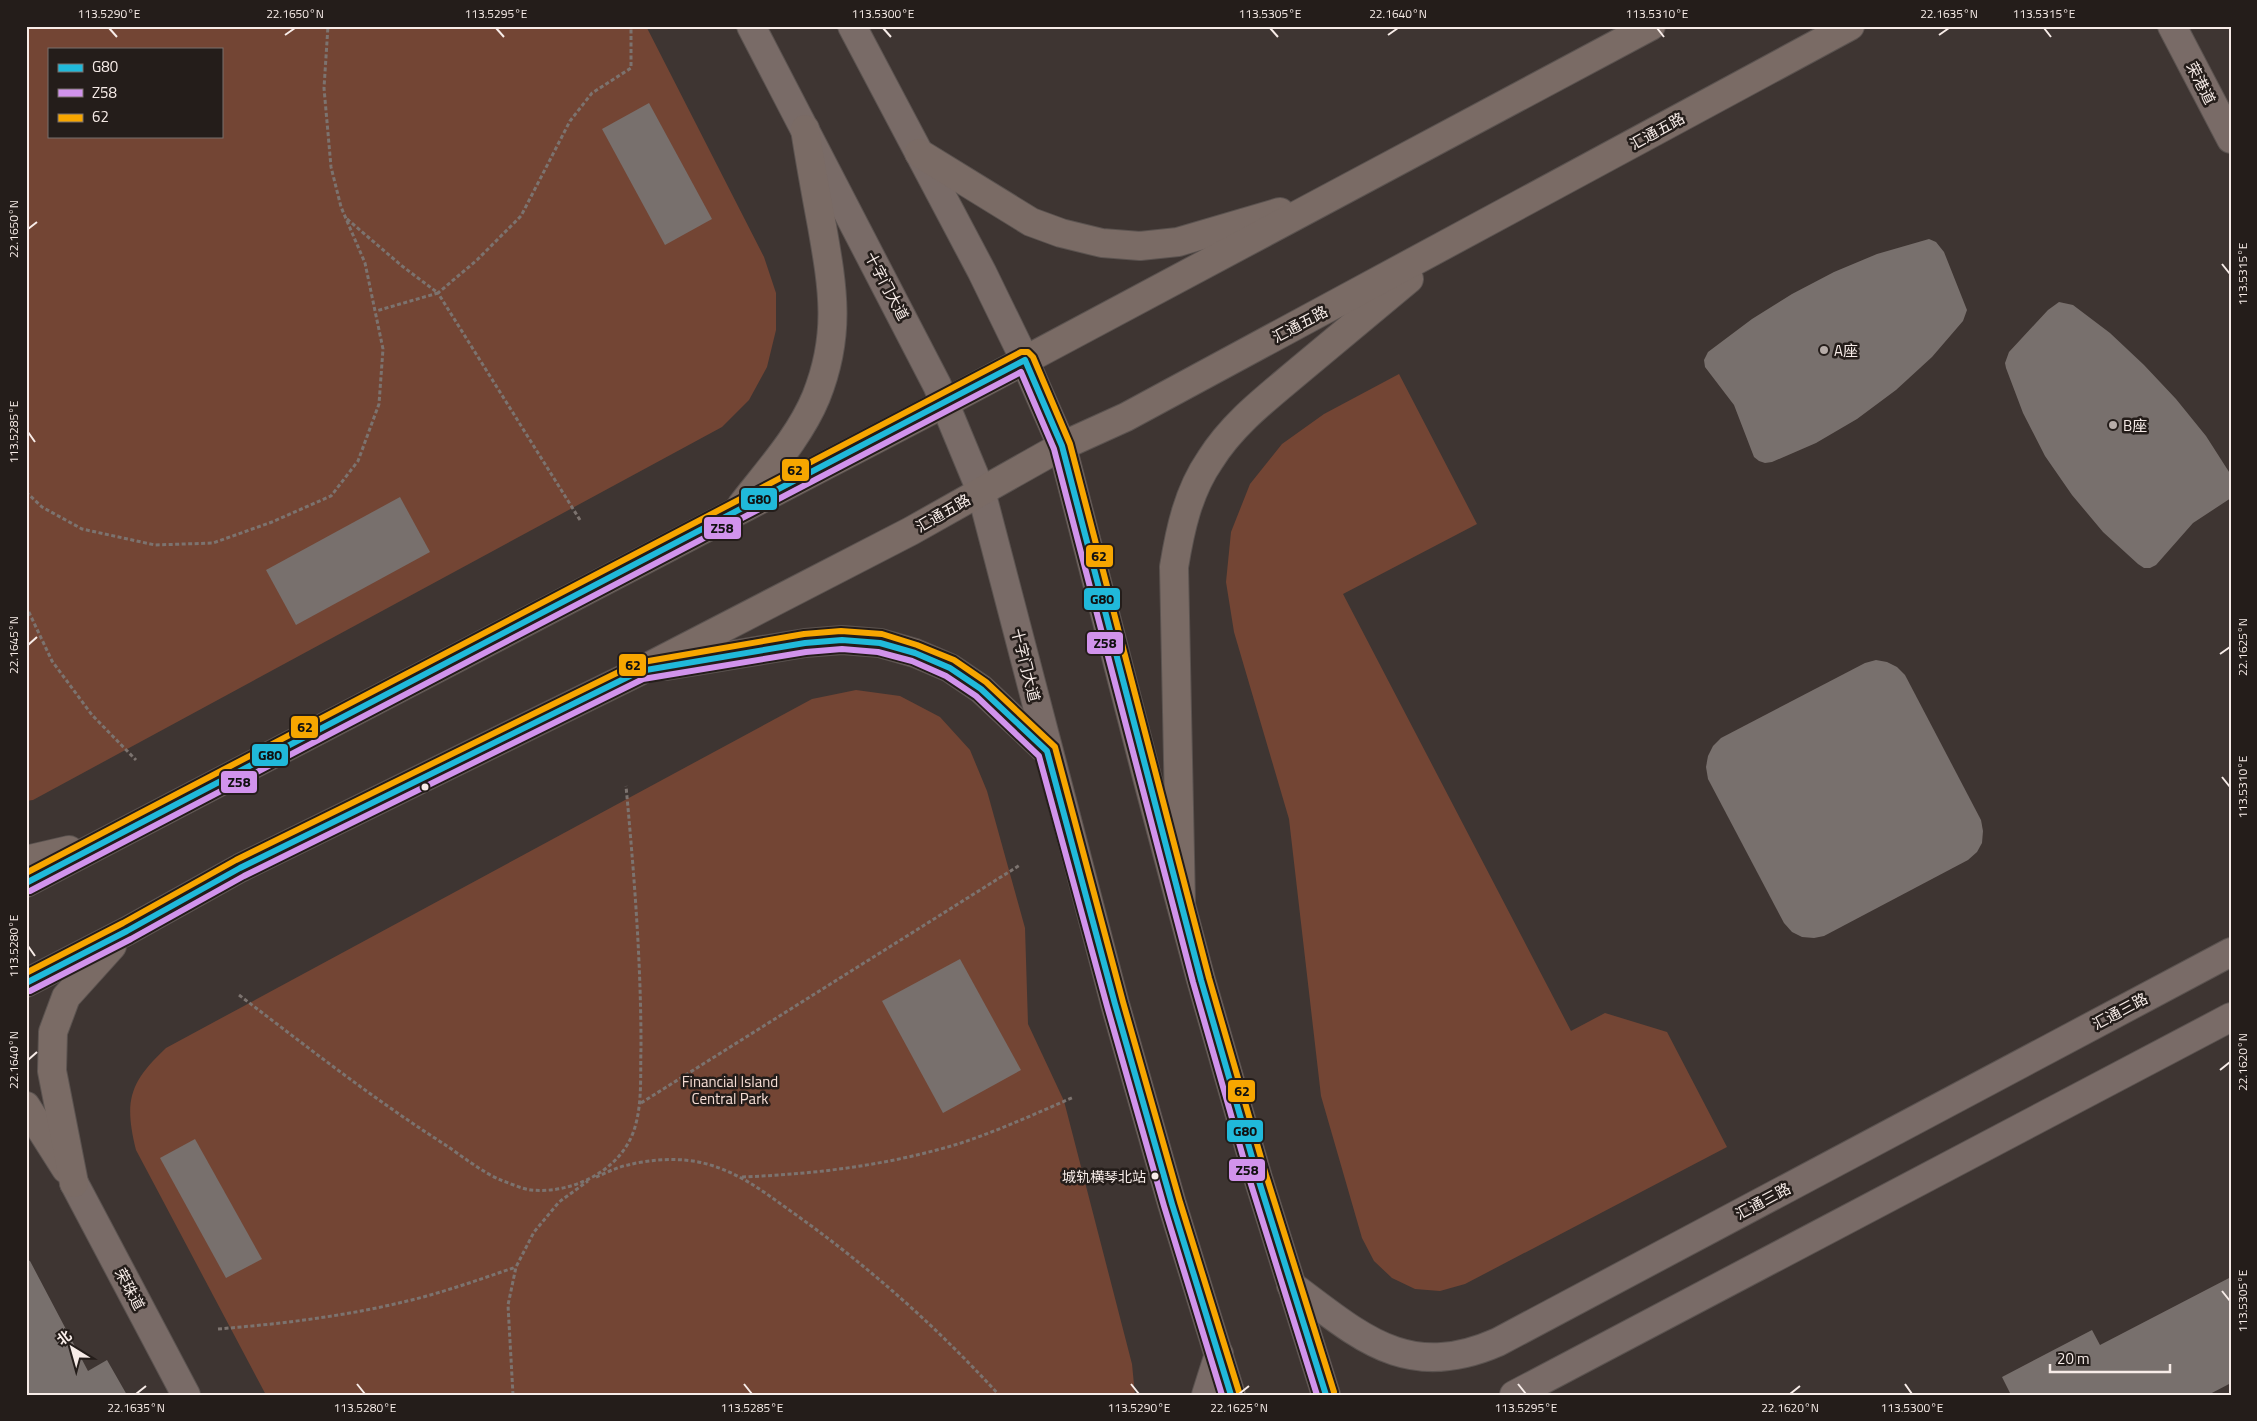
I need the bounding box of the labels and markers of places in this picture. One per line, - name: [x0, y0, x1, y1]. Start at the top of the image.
- place label: A座: [1834, 339, 1858, 362]
- marker: A座: [1818, 344, 1830, 356]
- place label: B座: [2123, 414, 2147, 437]
- marker: B座: [2107, 419, 2119, 431]
- unlabelled marker: [420, 782, 430, 792]
- place label: 城轨横琴北站: [1062, 1166, 1146, 1187]
- marker: 城轨横琴北站: [1150, 1171, 1160, 1181]

